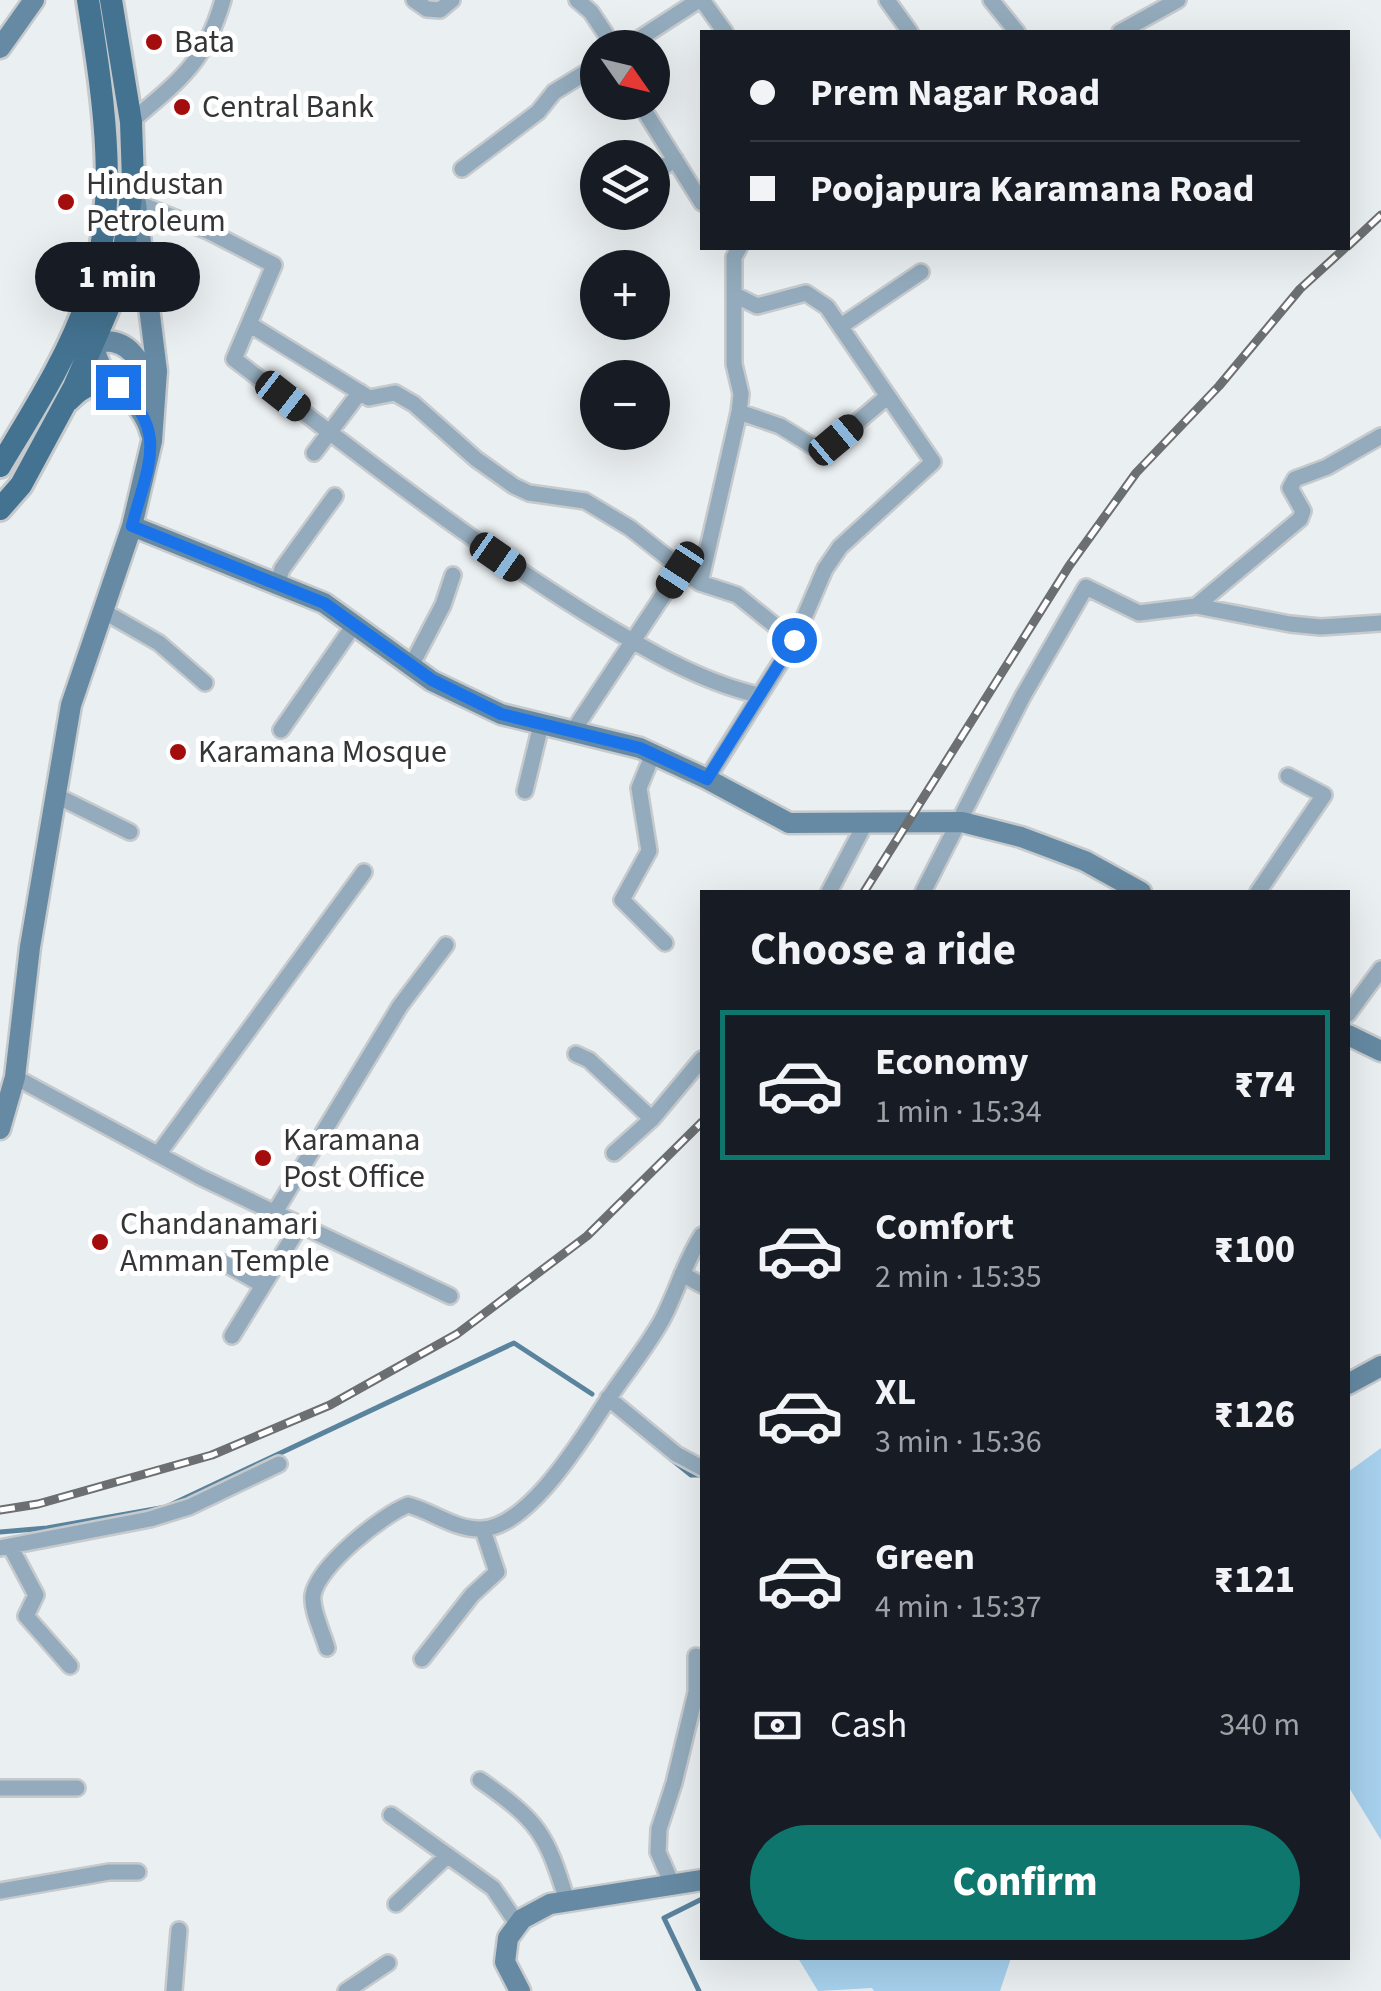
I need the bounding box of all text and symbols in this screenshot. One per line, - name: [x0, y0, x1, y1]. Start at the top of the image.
- place label: Bata: [174, 19, 235, 65]
- north arrow: [580, 30, 670, 120]
- map controls: [580, 30, 670, 450]
- marker: Bata: [143, 31, 165, 53]
- text: Prem Nagar Road: [810, 66, 1100, 120]
- place label: Central Bank: [202, 84, 374, 130]
- marker: Central Bank: [171, 96, 193, 118]
- button: layers: [580, 140, 670, 230]
- place label: Hindustan Petroleum: [86, 161, 226, 244]
- text: Poojapura Karamana Road: [810, 162, 1254, 216]
- marker: Hindustan Petroleum: [55, 191, 77, 213]
- callout: 1 min: [36, 242, 200, 312]
- button: +: [580, 250, 670, 340]
- text: 1 min: [78, 254, 157, 300]
- button: −: [580, 360, 670, 450]
- route end: [96, 365, 141, 410]
- car: [250, 366, 316, 426]
- car: [803, 409, 869, 471]
- car: [465, 528, 531, 586]
- car: [651, 537, 709, 603]
- route start: [772, 618, 817, 663]
- place label: Karamana Mosque: [198, 729, 447, 775]
- marker: Karamana Mosque: [167, 741, 189, 763]
- text: Choose a ride: [750, 918, 1016, 982]
- text: Economy: [875, 1035, 1028, 1089]
- icon: car: [755, 1040, 845, 1130]
- text: ₹74: [1234, 1058, 1295, 1112]
- text: 1 min · 15:34: [875, 1089, 1042, 1135]
- place label: Karamana Post Office: [283, 1117, 425, 1200]
- marker: Karamana Post Office: [252, 1147, 274, 1169]
- text: Comfort: [875, 1200, 1014, 1254]
- place label: Chandanamari Amman Temple: [120, 1201, 330, 1284]
- icon: car: [755, 1205, 845, 1295]
- text: ₹100: [1214, 1223, 1295, 1277]
- marker: Chandanamari Amman Temple: [89, 1231, 111, 1253]
- text: 2 min · 15:35: [875, 1254, 1042, 1300]
- text: XL: [875, 1365, 916, 1419]
- icon: car: [755, 1370, 845, 1460]
- text: ₹126: [1214, 1388, 1295, 1442]
- text: 3 min · 15:36: [875, 1419, 1042, 1465]
- text: Green: [875, 1530, 975, 1584]
- icon: car: [755, 1535, 845, 1625]
- text: ₹121: [1214, 1553, 1295, 1607]
- text: 4 min · 15:37: [875, 1584, 1042, 1630]
- icon: cash: [750, 1698, 805, 1753]
- text: Cash: [830, 1698, 907, 1752]
- text: 340 m: [1219, 1702, 1300, 1748]
- button: Confirm: [750, 1825, 1300, 1940]

